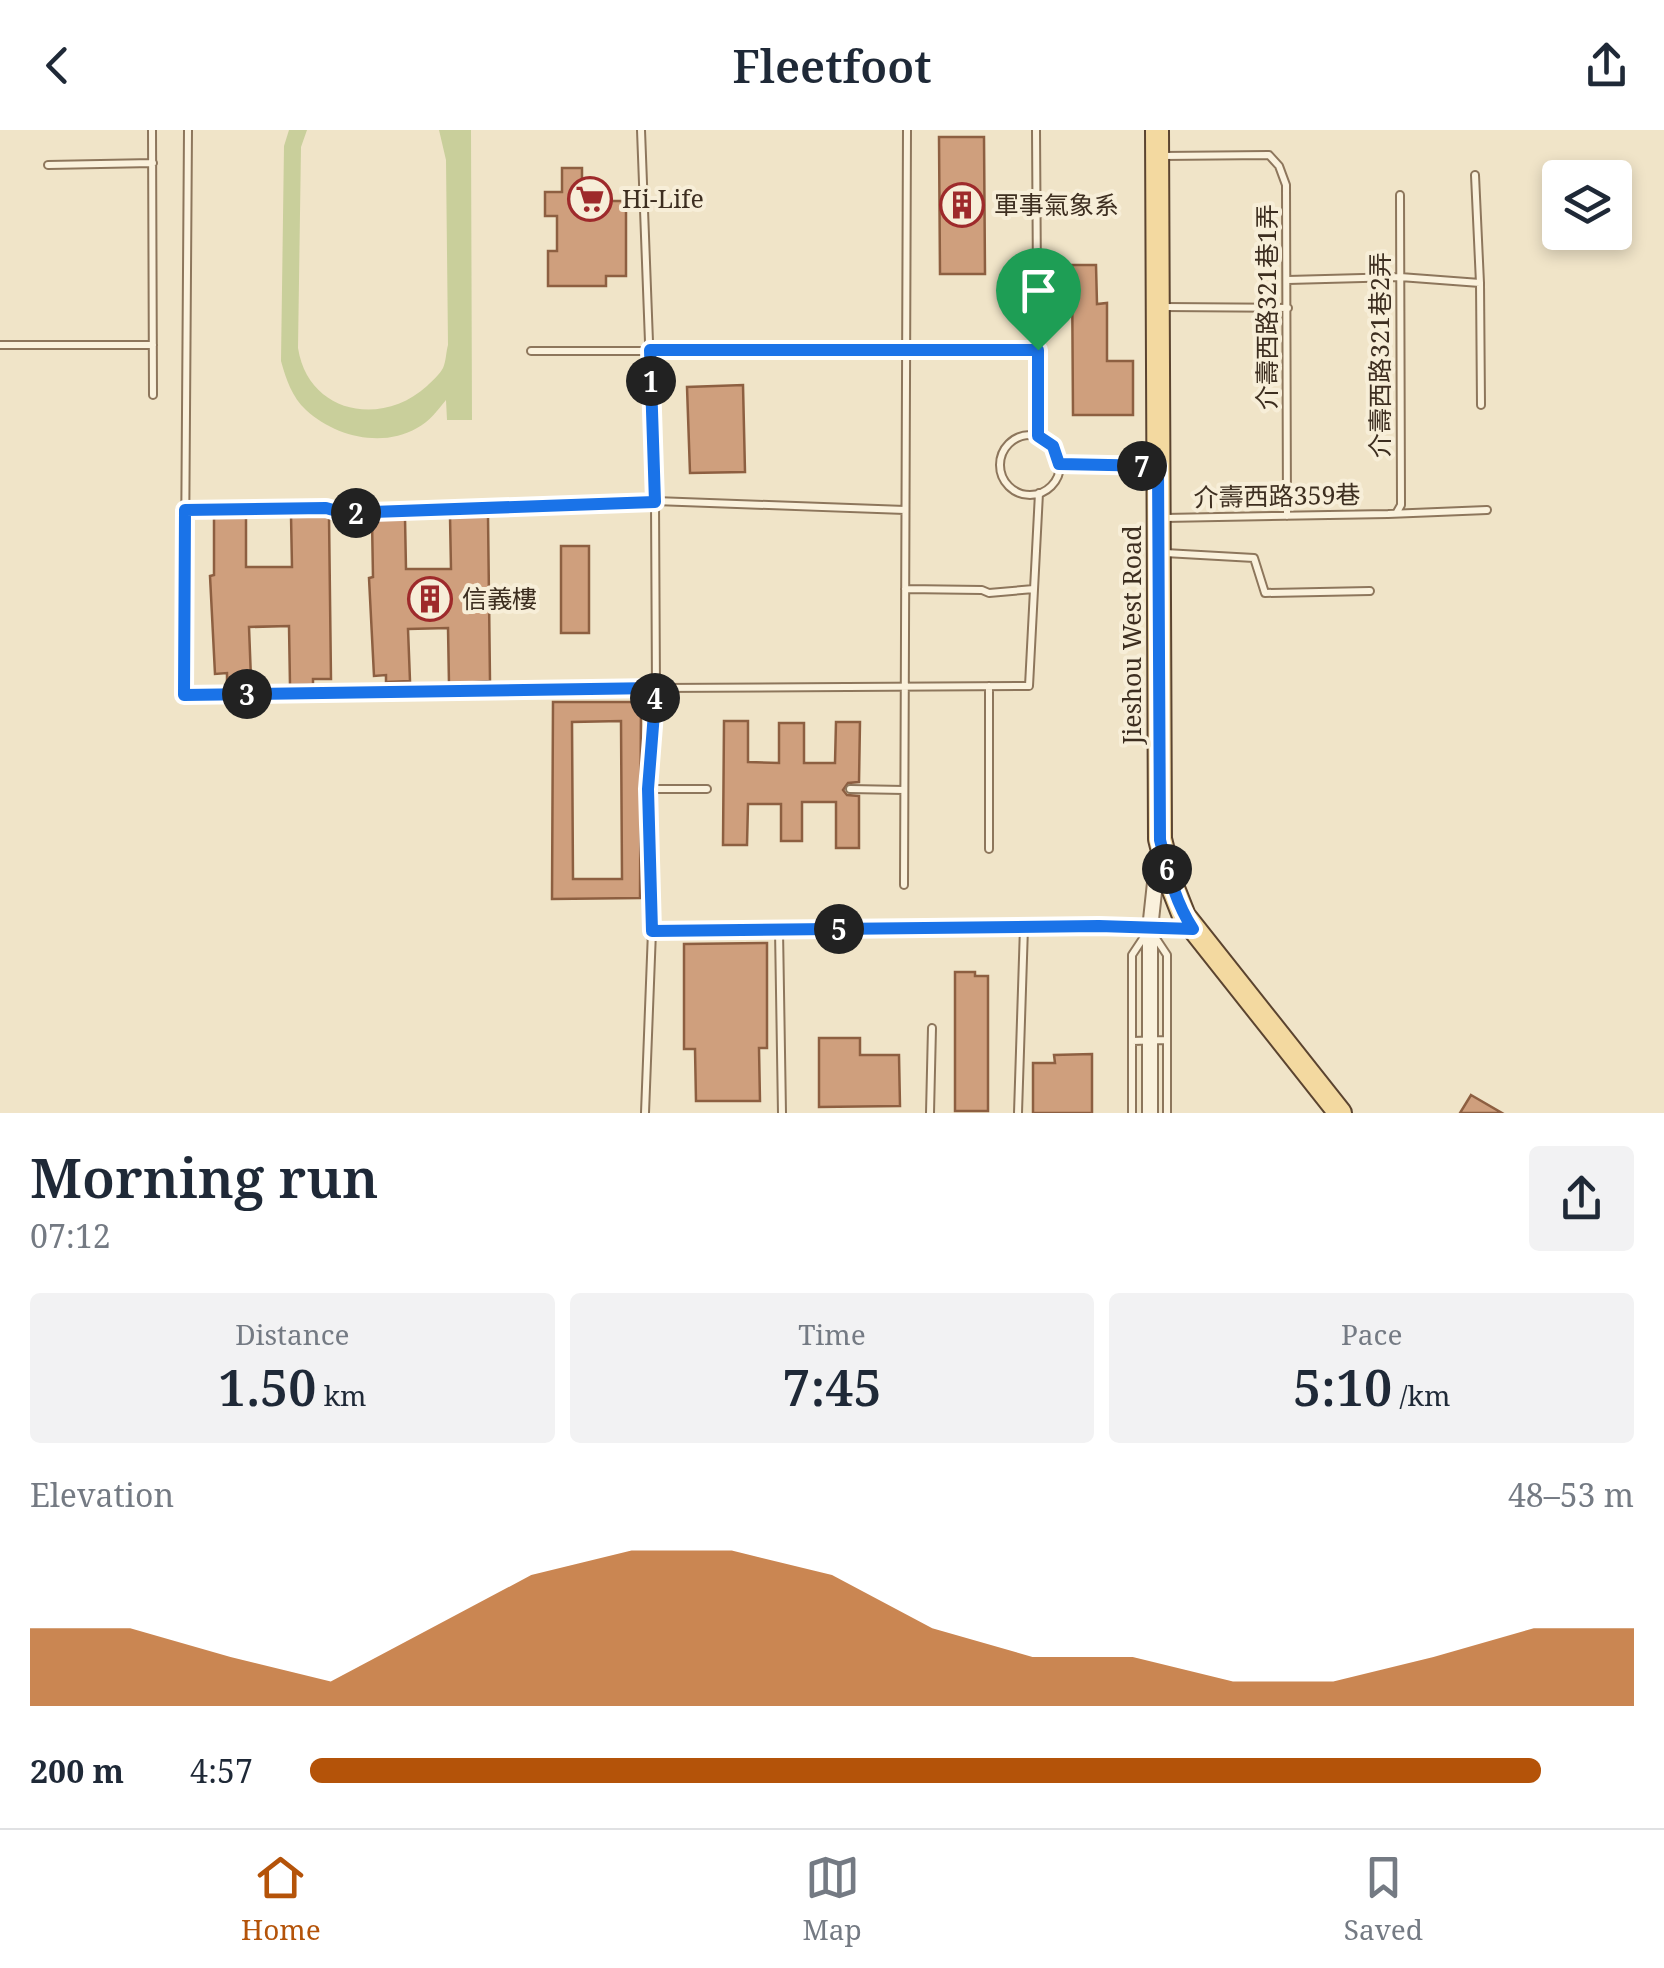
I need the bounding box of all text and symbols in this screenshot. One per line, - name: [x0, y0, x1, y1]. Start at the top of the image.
- text: Fleetfoot: [732, 35, 932, 96]
- icon: back: [30, 38, 85, 93]
- icon: share: [1579, 38, 1634, 93]
- map controls: [1542, 160, 1632, 250]
- button: layers: [1542, 160, 1632, 250]
- supermarket icon: Hi-Life: [567, 176, 613, 222]
- place label: Hi-Life: [622, 181, 704, 215]
- building icon: 軍事氣象系: [939, 182, 985, 228]
- place label: 軍事氣象系: [994, 187, 1119, 221]
- street label: 介壽西路321巷1弄: [1249, 204, 1283, 410]
- pin: [996, 248, 1081, 351]
- street label: 介壽西路321巷2弄: [1362, 252, 1396, 458]
- icon: arrive: [1011, 263, 1066, 318]
- pin: 1: [626, 356, 676, 406]
- text: 1: [643, 362, 659, 400]
- pin: 7: [1117, 441, 1167, 491]
- text: 7: [1134, 447, 1150, 485]
- street label: 介壽西路359巷: [1193, 477, 1361, 513]
- pin: 2: [331, 488, 381, 538]
- text: 2: [348, 494, 364, 532]
- street label: Jieshou West Road: [1114, 525, 1148, 746]
- building icon: 信義樓: [407, 576, 453, 622]
- place label: 信義樓: [462, 581, 537, 615]
- pin: 3: [222, 669, 272, 719]
- pin: 4: [630, 673, 680, 723]
- text: 3: [239, 675, 255, 713]
- text: 4: [647, 679, 663, 717]
- pin: 6: [1142, 844, 1192, 894]
- text: 6: [1159, 850, 1175, 888]
- pin: 5: [814, 904, 864, 954]
- text: 5: [831, 910, 847, 948]
- text: Morning run: [30, 1139, 379, 1214]
- button: share: [1529, 1146, 1634, 1251]
- text: 07:12: [30, 1214, 111, 1257]
- text: Distance: [235, 1315, 350, 1353]
- text: Time: [798, 1315, 866, 1353]
- text: Pace: [1341, 1315, 1402, 1353]
- text: 1.50: [218, 1353, 316, 1421]
- text: 7:45: [782, 1353, 882, 1421]
- text: 5:10: [1293, 1353, 1392, 1421]
- text: km: [316, 1376, 367, 1414]
- text: /km: [1392, 1376, 1450, 1414]
- text: Elevation: [30, 1473, 174, 1516]
- text: 48–53 m: [1508, 1473, 1634, 1516]
- text: 200 m: [30, 1749, 124, 1792]
- text: 4:57: [190, 1749, 253, 1792]
- tab: Home: [241, 1850, 321, 1948]
- tab: Map: [803, 1850, 862, 1948]
- tab: Saved: [1344, 1850, 1423, 1948]

